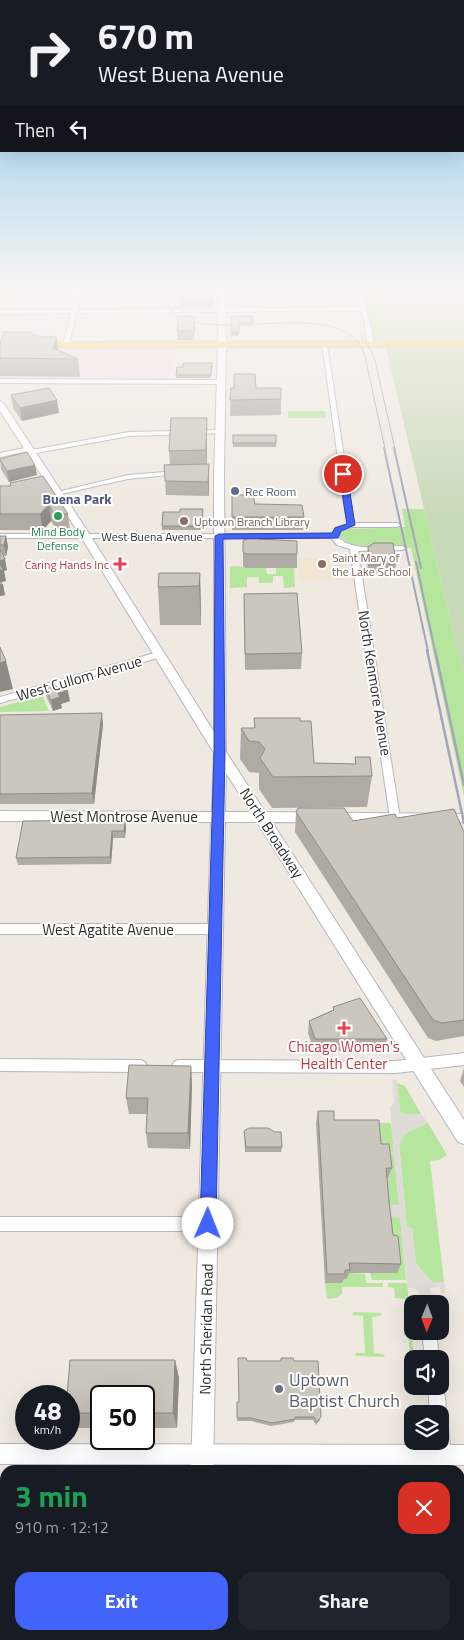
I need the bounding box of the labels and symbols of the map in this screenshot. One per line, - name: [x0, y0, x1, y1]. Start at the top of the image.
- pin: [322, 453, 364, 495]
- place label: Rec Room: [245, 482, 296, 501]
- marker: Rec Room: [229, 485, 241, 497]
- district label: Buena Park: [42, 488, 112, 509]
- marker: Mind Body Defense: [52, 510, 64, 522]
- place label: Uptown Branch Library: [194, 512, 310, 531]
- marker: Uptown Branch Library: [178, 515, 190, 527]
- place label: Mind Body Defense: [31, 522, 85, 555]
- street label: West Buena Avenue: [101, 527, 203, 546]
- place label: Saint Mary of the Lake School: [332, 548, 411, 581]
- place label: Caring Hands Inc: [25, 555, 109, 574]
- marker: Caring Hands Inc: [113, 557, 127, 571]
- marker: Saint Mary of the Lake School: [316, 558, 328, 570]
- street label: North Kenmore Avenue: [352, 609, 398, 757]
- street label: West Cullom Avenue: [13, 649, 145, 707]
- street label: North Broadway: [234, 783, 310, 883]
- street label: West Montrose Avenue: [50, 805, 198, 828]
- street label: West Agatite Avenue: [42, 918, 174, 941]
- marker: Chicago Women's Health Center: [337, 1021, 351, 1035]
- place label: Chicago Women's Health Center: [288, 1035, 400, 1075]
- position arrow: [181, 1197, 233, 1249]
- street label: North Sheridan Road: [193, 1263, 219, 1395]
- north arrow: [404, 1295, 449, 1340]
- place label: Uptown Baptist Church: [289, 1366, 400, 1414]
- marker: Uptown Baptist Church: [273, 1383, 285, 1395]
- speed limit sign: 50: [90, 1385, 155, 1450]

